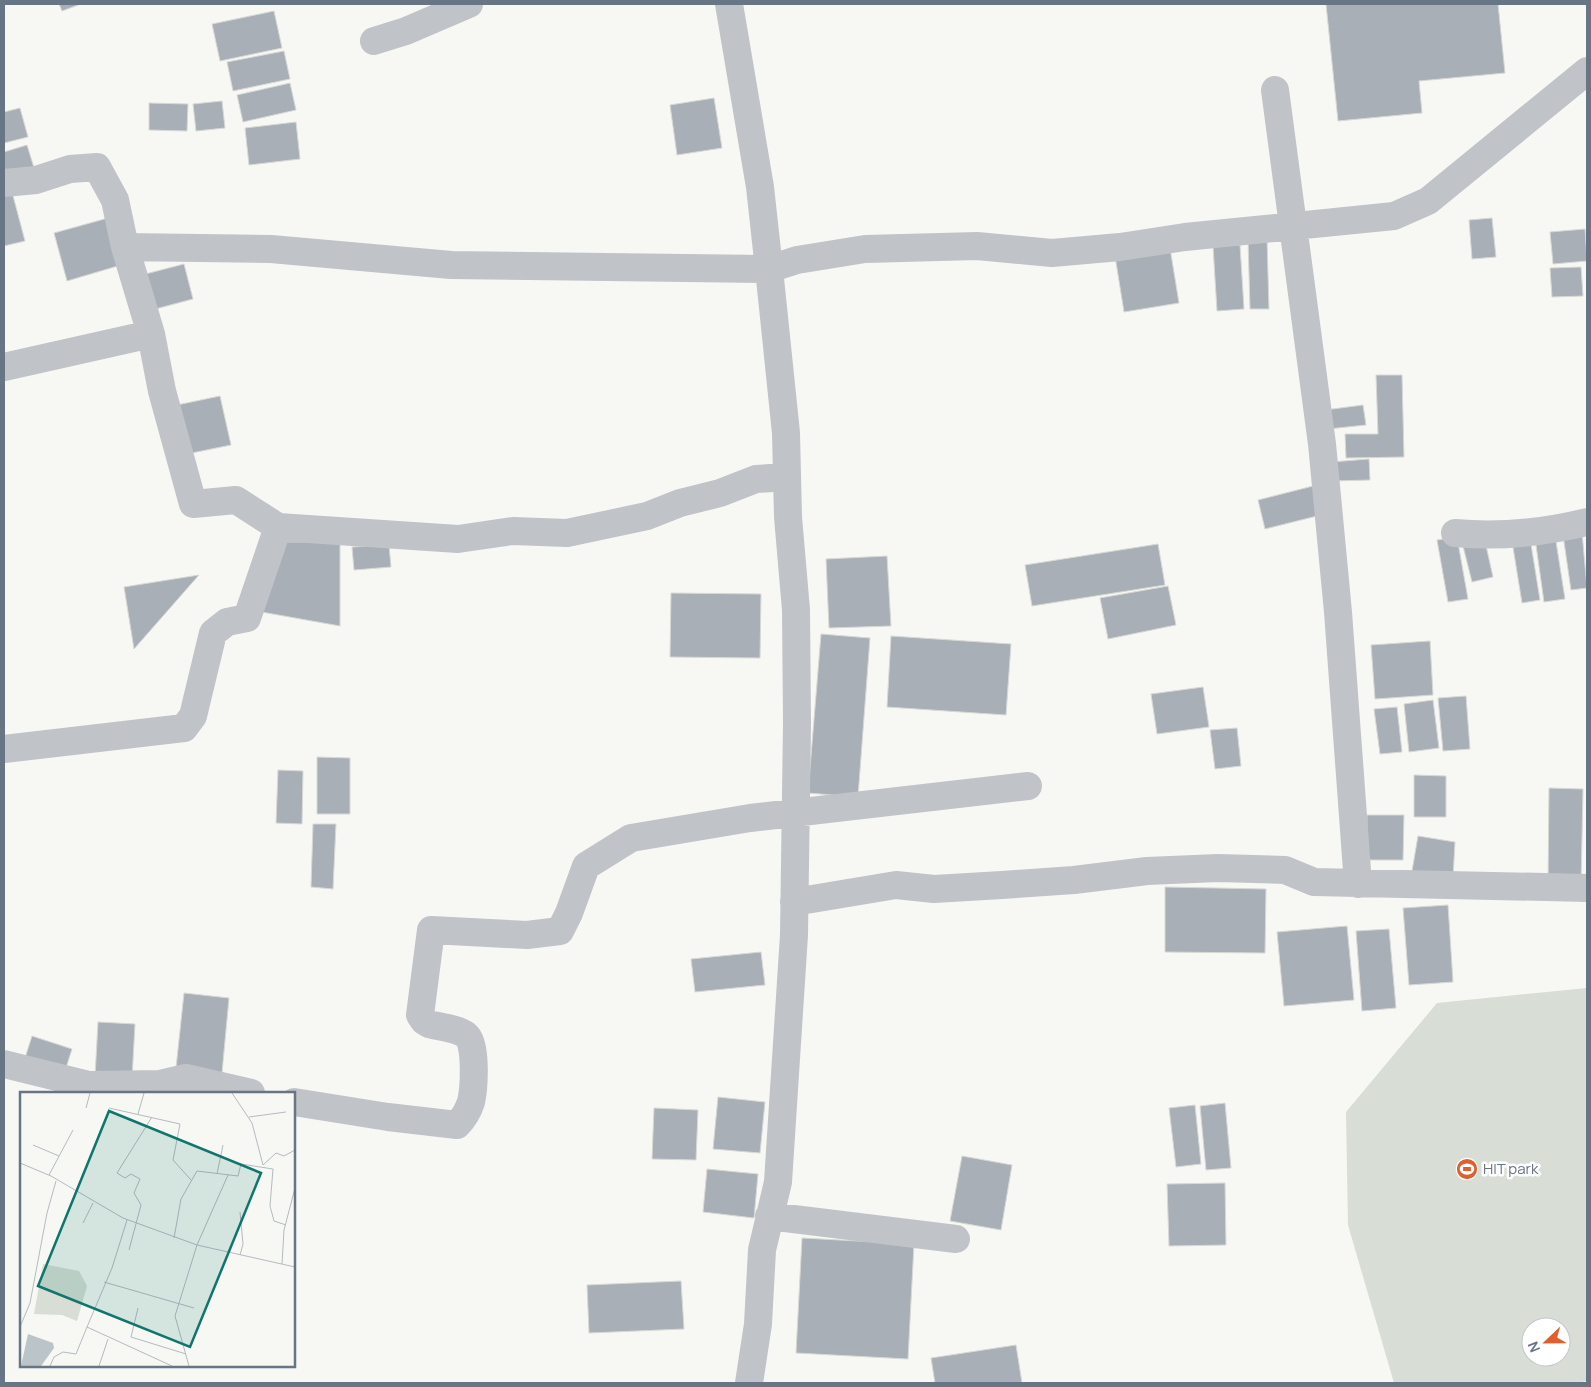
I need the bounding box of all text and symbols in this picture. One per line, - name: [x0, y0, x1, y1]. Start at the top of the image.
- inset map: [20, 1092, 295, 1367]
- sports icon: HIT park: [1455, 1157, 1479, 1181]
- place label: HIT park: [1483, 1158, 1539, 1179]
- north arrow: [1521, 1317, 1571, 1367]
- text: N: [1523, 1339, 1544, 1355]

